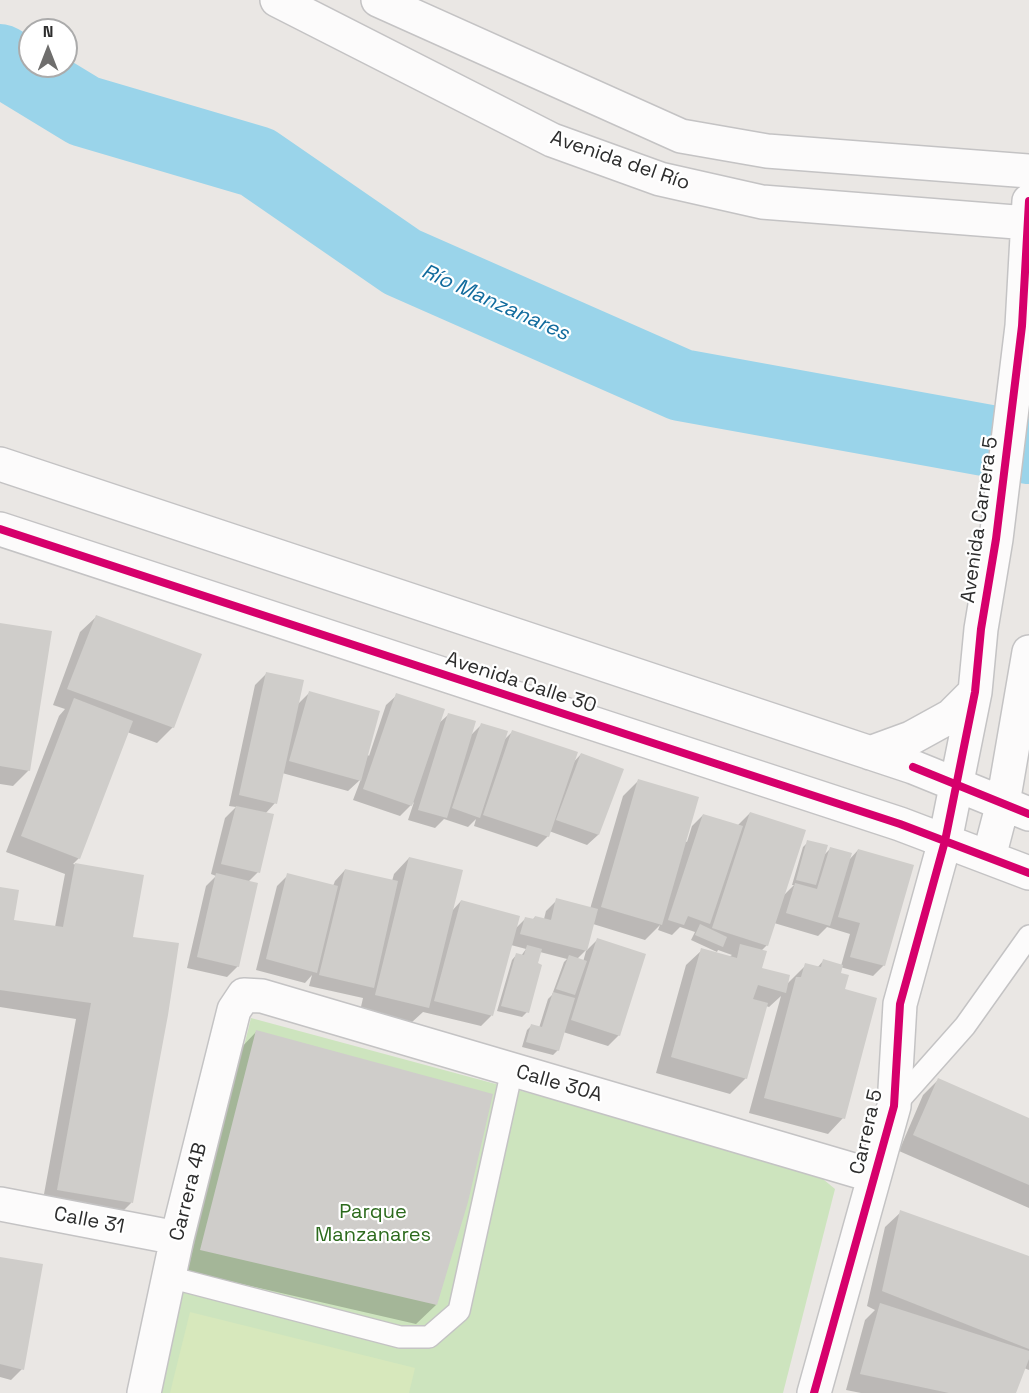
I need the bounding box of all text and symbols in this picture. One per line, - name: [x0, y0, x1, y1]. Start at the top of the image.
- north arrow: [18, 18, 78, 78]
- text: N: [43, 21, 53, 42]
- street label: Avenida del Río: [547, 126, 693, 196]
- water label: Río Manzanares: [417, 259, 573, 347]
- street label: Avenida Carrera 5: [956, 435, 1004, 605]
- street label: Avenida Calle 30: [443, 647, 599, 719]
- street label: Calle 30A: [513, 1060, 605, 1108]
- street label: Carrera 5: [846, 1087, 888, 1177]
- street label: Carrera 4B: [165, 1140, 213, 1244]
- park label: Parque Manzanares: [315, 1201, 431, 1248]
- street label: Calle 31: [52, 1202, 126, 1240]

